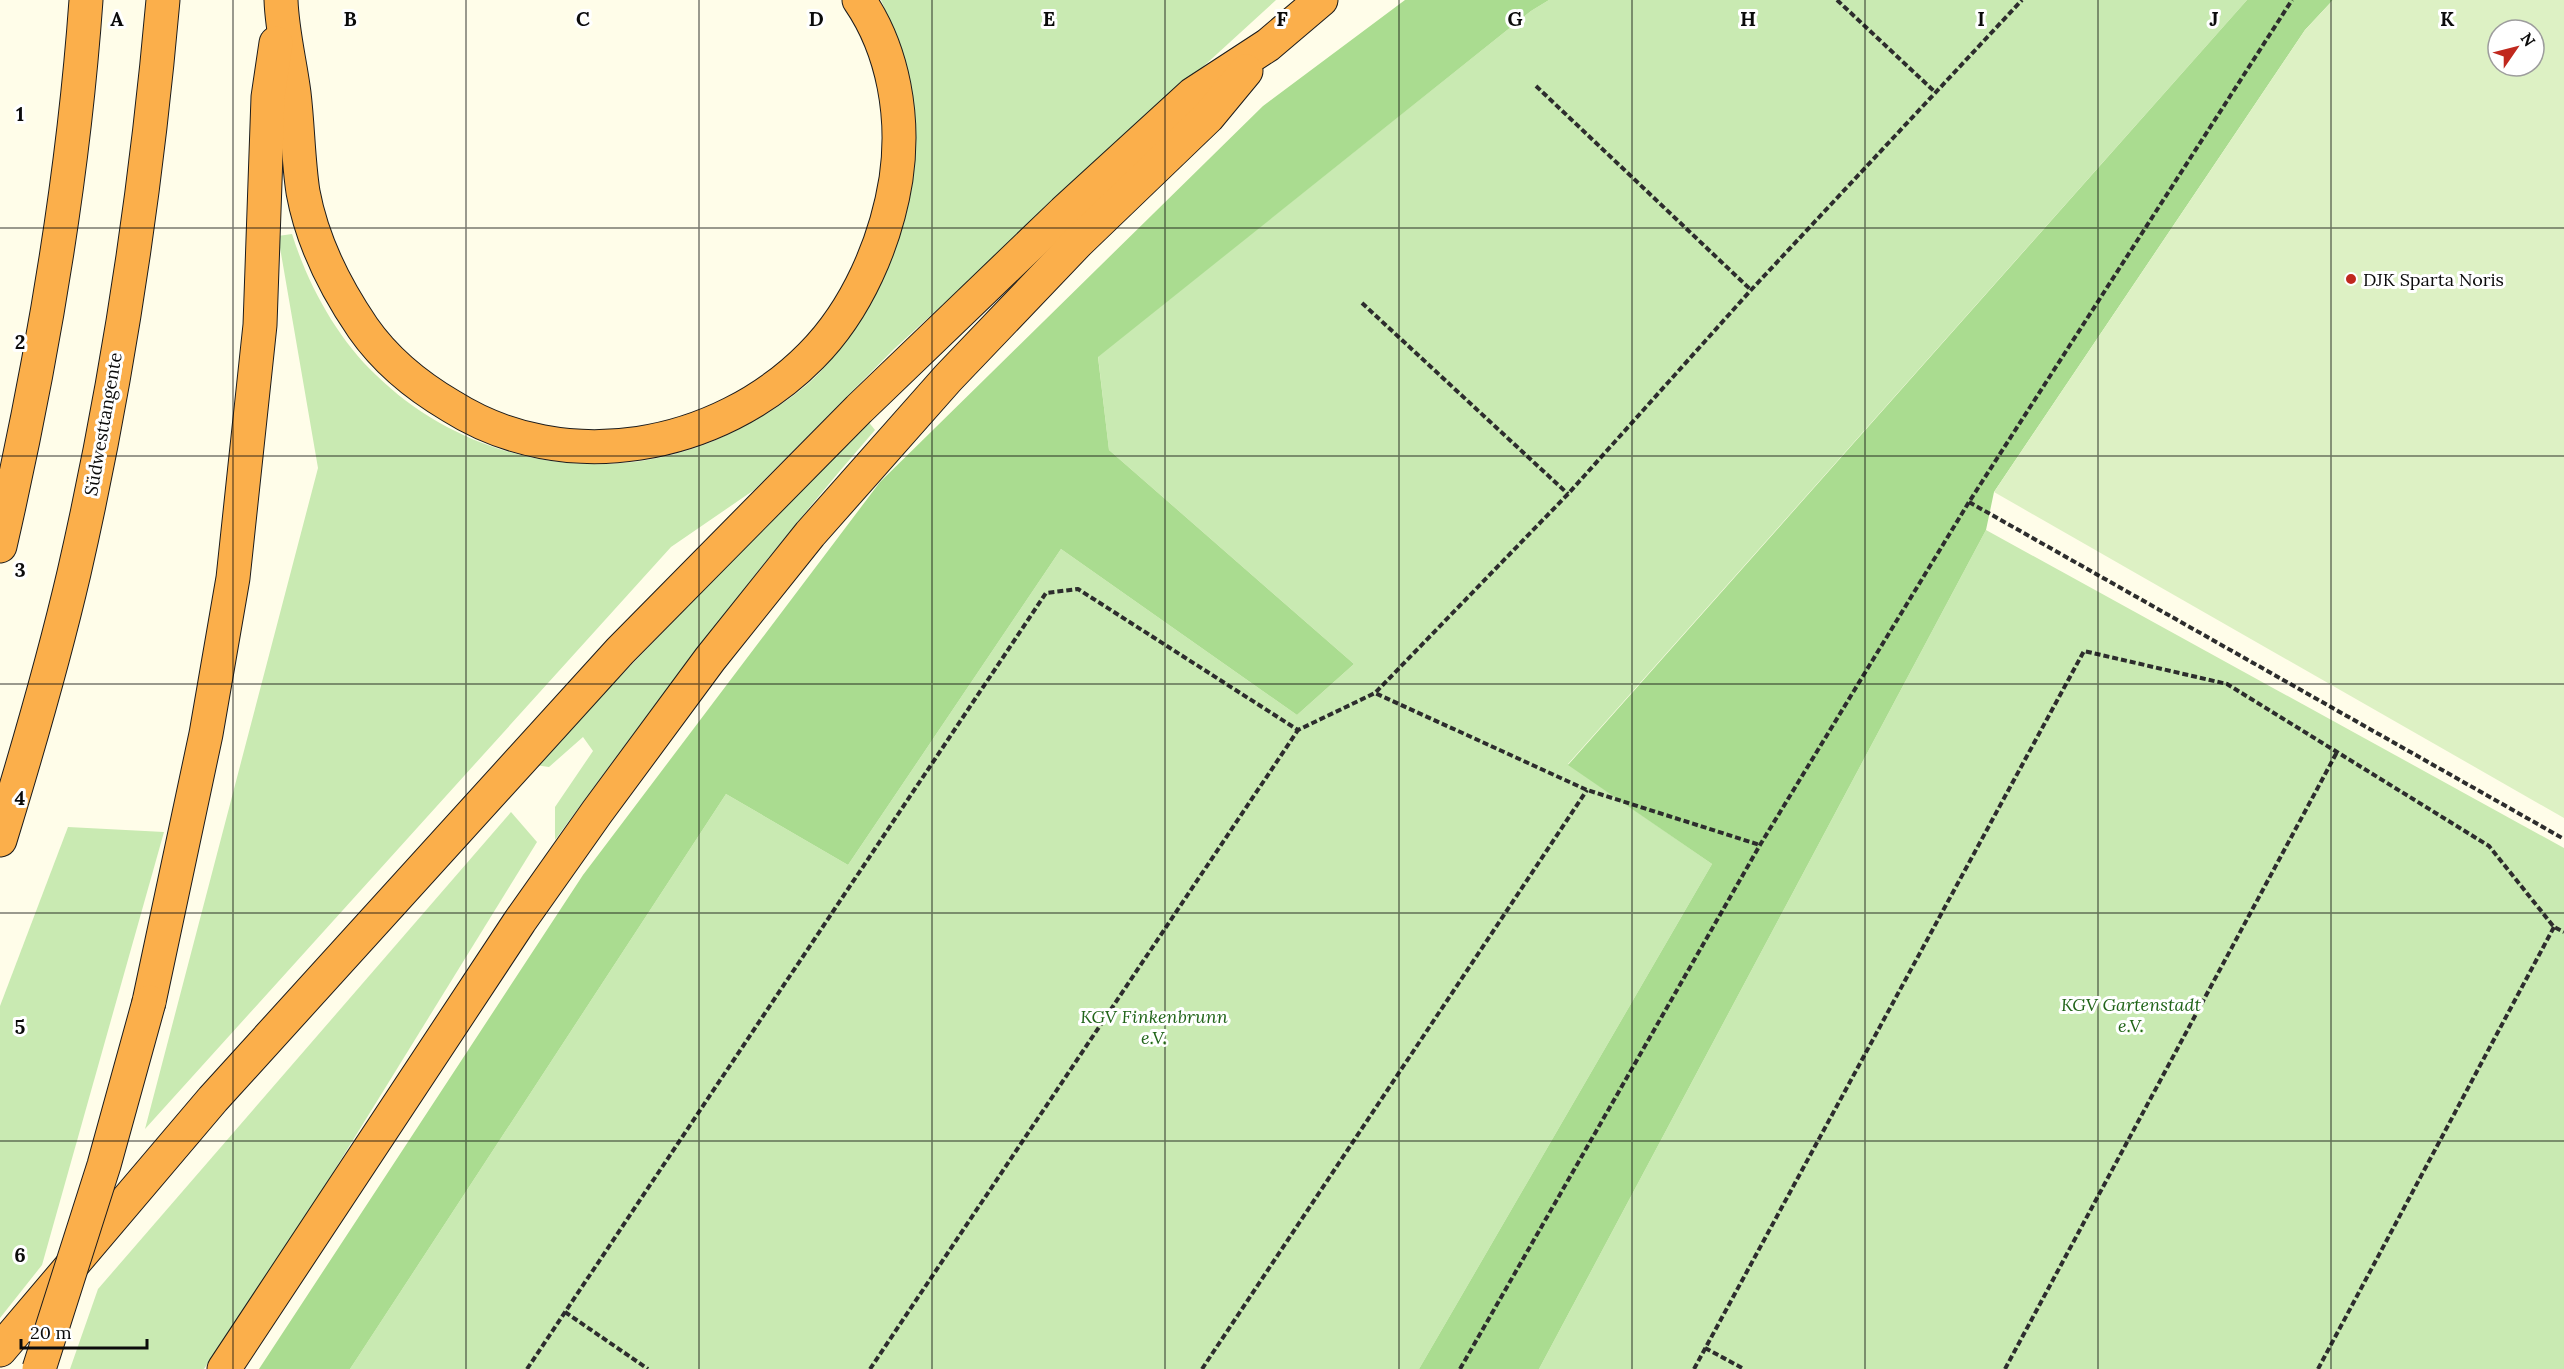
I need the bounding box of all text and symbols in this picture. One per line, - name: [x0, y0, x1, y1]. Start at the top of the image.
- text: A: [110, 6, 124, 31]
- text: B: [343, 6, 357, 31]
- text: C: [576, 6, 590, 31]
- text: D: [808, 6, 824, 31]
- text: E: [1043, 6, 1055, 31]
- text: F: [1276, 6, 1288, 31]
- text: G: [1507, 6, 1523, 31]
- text: H: [1740, 6, 1756, 31]
- text: I: [1977, 6, 1985, 31]
- text: J: [2209, 6, 2219, 31]
- text: K: [2440, 6, 2455, 31]
- north arrow: [2486, 18, 2546, 78]
- text: N: [2517, 29, 2540, 50]
- text: 1: [16, 101, 24, 126]
- place label: DJK Sparta Noris: [2363, 268, 2504, 291]
- marker: DJK Sparta Noris: [2344, 272, 2358, 286]
- text: 2: [15, 329, 25, 354]
- street label: Südwesttangente: [79, 350, 127, 498]
- text: 3: [14, 557, 26, 582]
- text: 4: [15, 785, 26, 810]
- park label: KGV Gartenstadt e.V.: [2061, 993, 2201, 1037]
- park label: KGV Finkenbrunn e.V.: [1080, 1005, 1228, 1049]
- text: 5: [15, 1014, 26, 1039]
- text: 6: [14, 1242, 26, 1267]
- scale bar: [21, 1312, 147, 1350]
- text: 20 m: [30, 1321, 72, 1344]

